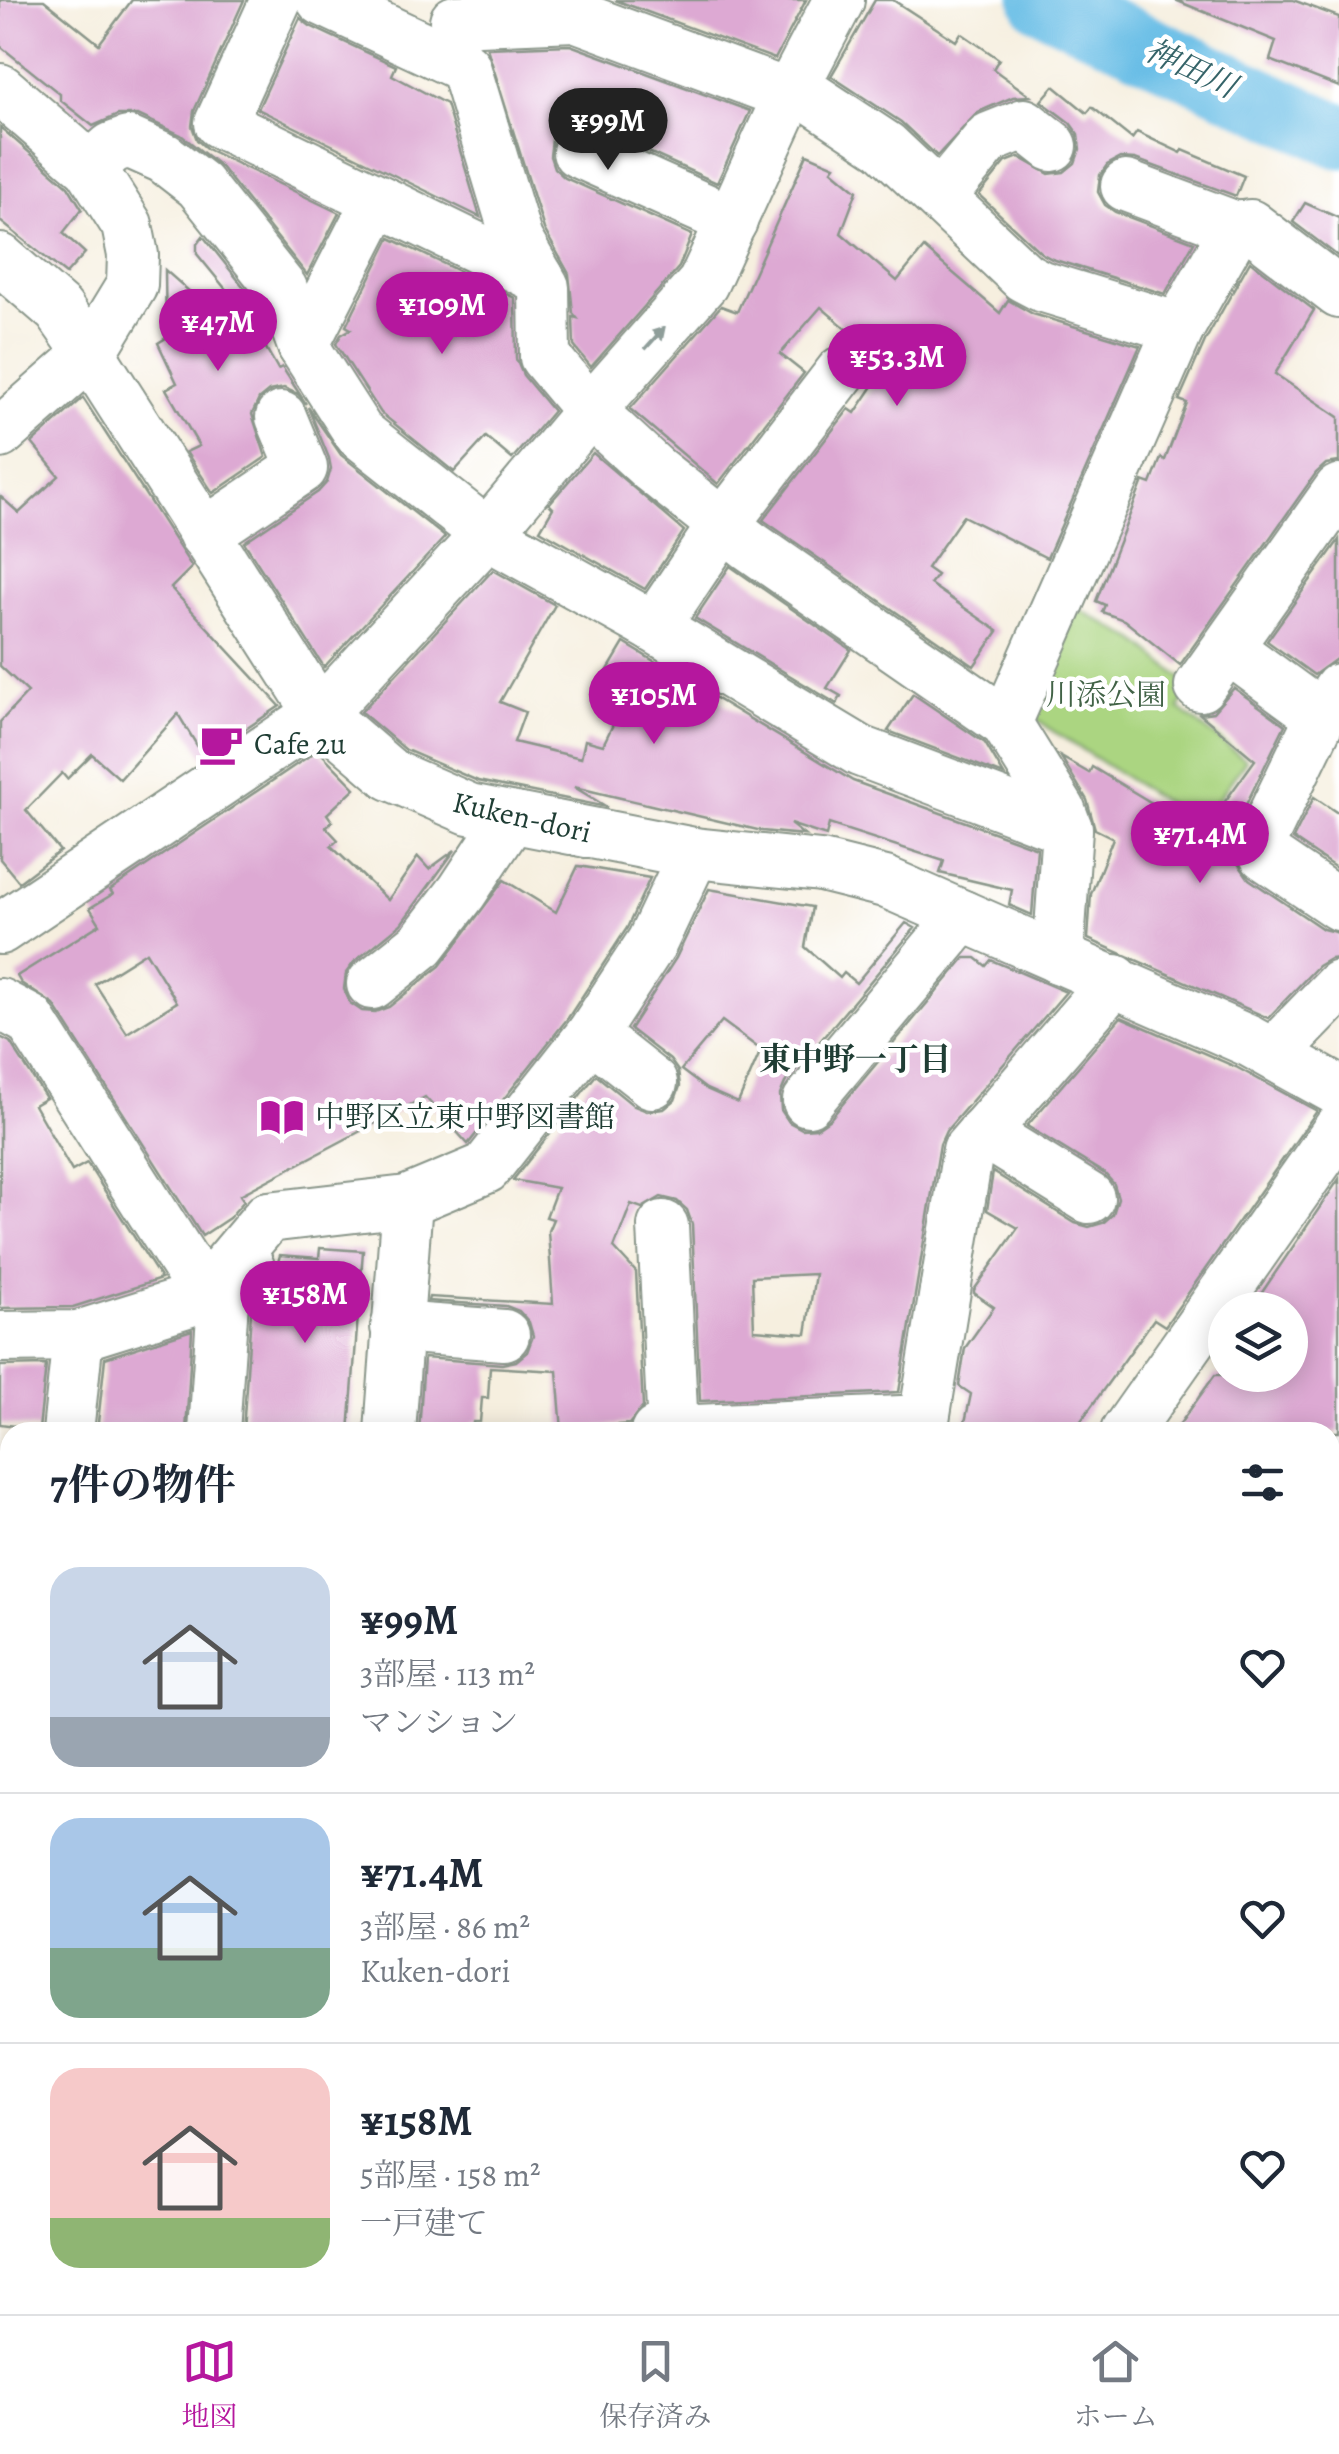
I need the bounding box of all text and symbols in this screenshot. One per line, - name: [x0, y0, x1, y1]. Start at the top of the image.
- water label: 神田川: [1138, 28, 1247, 109]
- pin: ¥99M: [549, 88, 667, 173]
- text: ¥99M: [571, 98, 645, 142]
- pin: ¥109M: [372, 272, 512, 357]
- text: ¥109M: [398, 282, 486, 326]
- pin: ¥47M: [159, 289, 277, 374]
- text: ¥47M: [181, 299, 255, 343]
- pin: ¥53.3M: [816, 324, 978, 409]
- one-way arrow: [643, 326, 665, 351]
- text: ¥53.3M: [849, 334, 945, 378]
- pin: ¥105M: [584, 662, 724, 747]
- text: ¥105M: [611, 672, 697, 716]
- park label: 川添公園: [1046, 675, 1166, 715]
- cafe icon: Cafe 2u: [197, 720, 245, 768]
- place label: Cafe 2u: [254, 724, 347, 764]
- street label: Kuken-dori: [449, 782, 595, 852]
- pin: ¥71.4M: [1119, 801, 1281, 886]
- text: ¥71.4M: [1153, 811, 1247, 855]
- district label: 東中野一丁目: [759, 1037, 951, 1081]
- library icon: 中野区立東中野図書館: [258, 1093, 306, 1141]
- place label: 中野区立東中野図書館: [315, 1097, 615, 1137]
- pin: ¥158M: [235, 1261, 375, 1346]
- text: ¥158M: [262, 1271, 348, 1315]
- map controls: [1208, 1292, 1308, 1392]
- button: layers: [1208, 1292, 1308, 1392]
- icon: filters: [1235, 1455, 1290, 1510]
- text: 7件の物件: [50, 1456, 236, 1513]
- text: ¥99M: [360, 1591, 458, 1648]
- icon: home: [130, 1607, 250, 1727]
- icon: heart: [1235, 1640, 1290, 1695]
- text: 3部屋 · 113 m²: [360, 1652, 535, 1696]
- text: マンション: [360, 1700, 519, 1744]
- text: ¥71.4M: [360, 1844, 484, 1901]
- icon: home: [130, 1858, 250, 1978]
- icon: heart: [1235, 1891, 1290, 1946]
- text: 3部屋 · 86 m²: [360, 1905, 530, 1949]
- text: Kuken-dori: [360, 1949, 510, 1993]
- text: ¥158M: [360, 2092, 473, 2149]
- icon: home: [130, 2108, 250, 2228]
- icon: heart: [1235, 2141, 1290, 2196]
- text: 5部屋 · 158 m²: [360, 2153, 540, 2197]
- text: 一戸建て: [360, 2201, 488, 2245]
- tab: 地図: [181, 2334, 237, 2436]
- tab: 保存済み: [599, 2334, 712, 2436]
- tab: ホーム: [1074, 2334, 1158, 2436]

